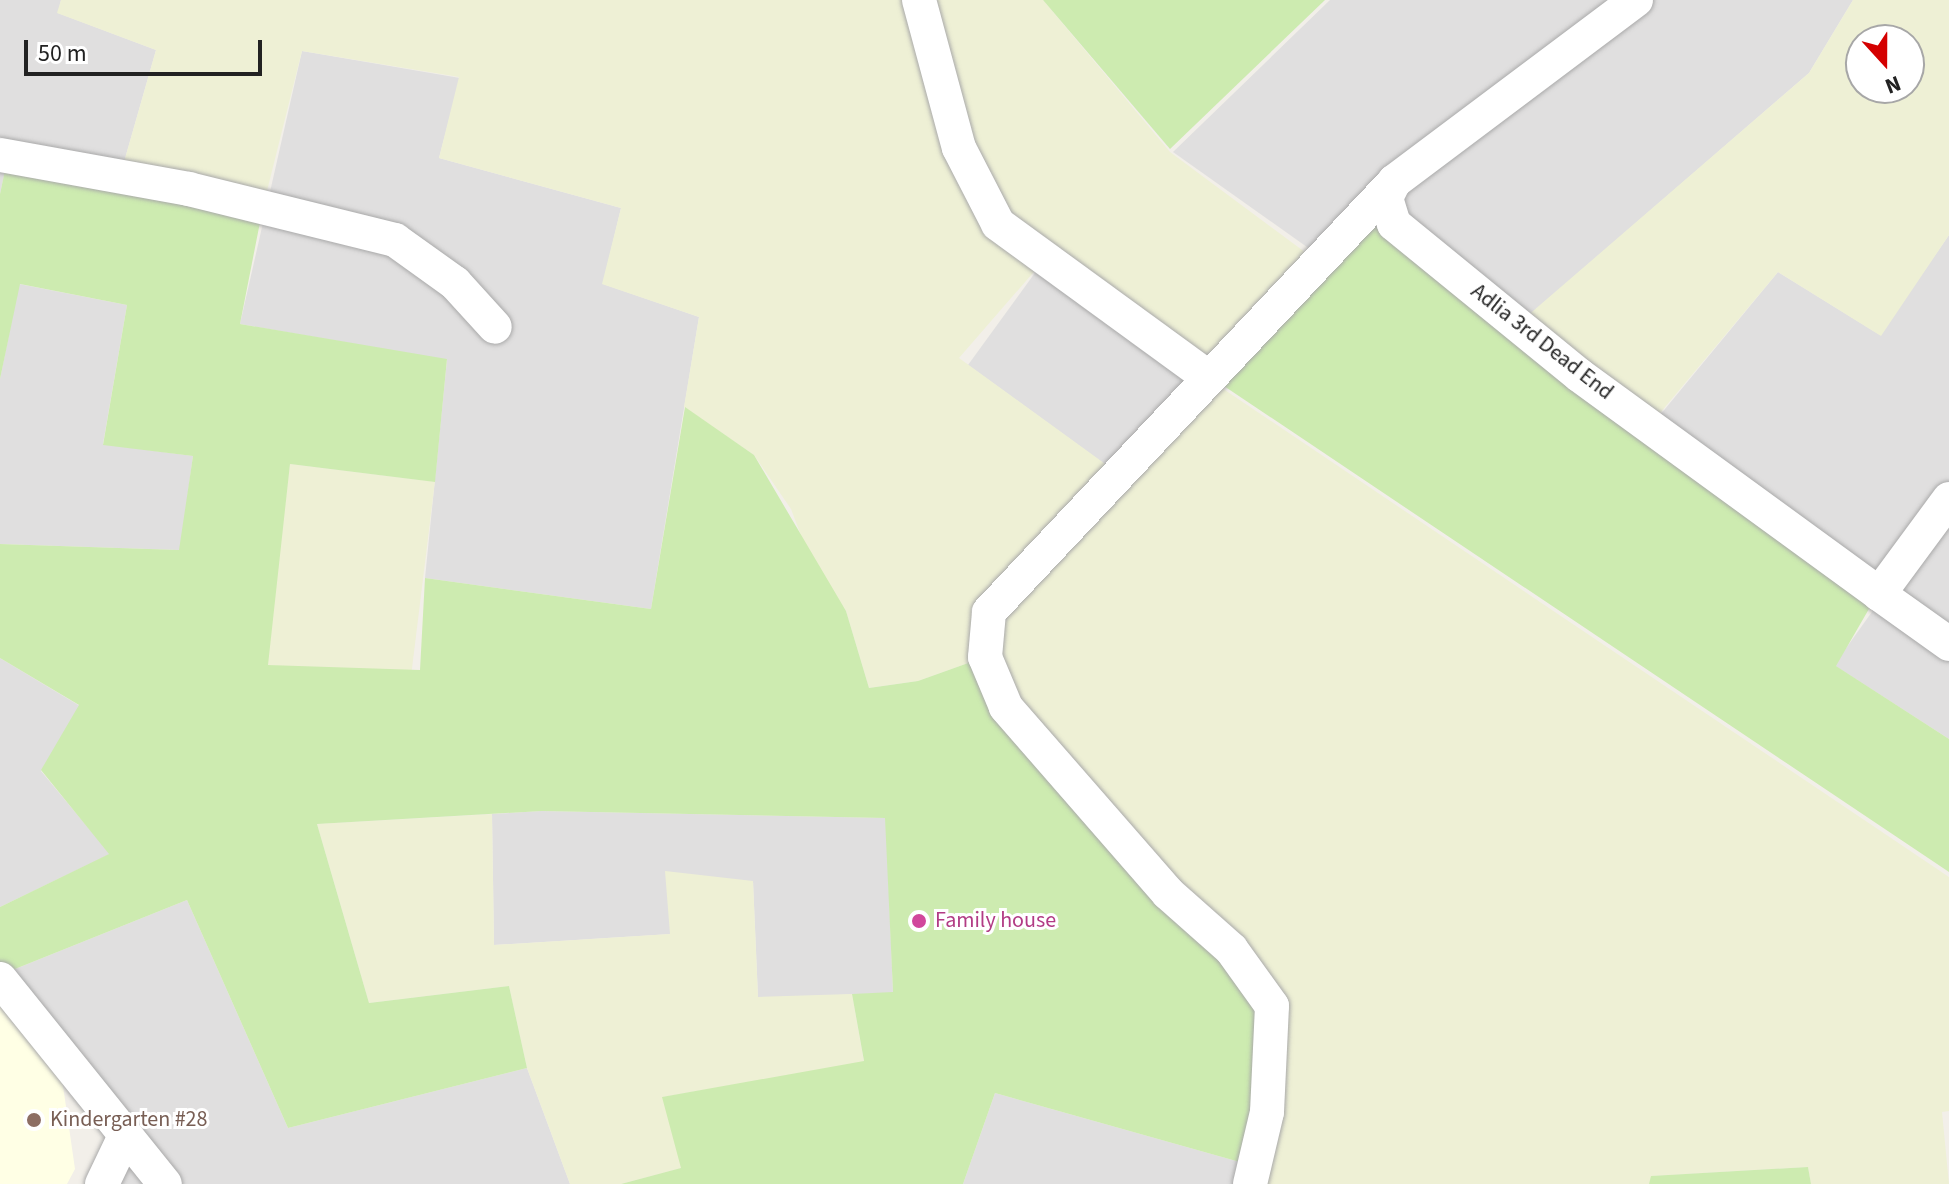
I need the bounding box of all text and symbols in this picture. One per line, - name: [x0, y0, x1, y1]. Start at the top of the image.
- scale bar: [28, 24, 266, 74]
- north arrow: [1845, 24, 1925, 104]
- text: 50 m: [38, 36, 87, 71]
- text: N: [1880, 67, 1905, 102]
- street label: Adlia 3rd Dead End: [1466, 278, 1618, 406]
- place label: Family house: [935, 908, 1056, 934]
- marker: Family house: [910, 912, 928, 930]
- place label: Kindergarten #28: [50, 1107, 207, 1133]
- marker: Kindergarten #28: [25, 1111, 43, 1129]

